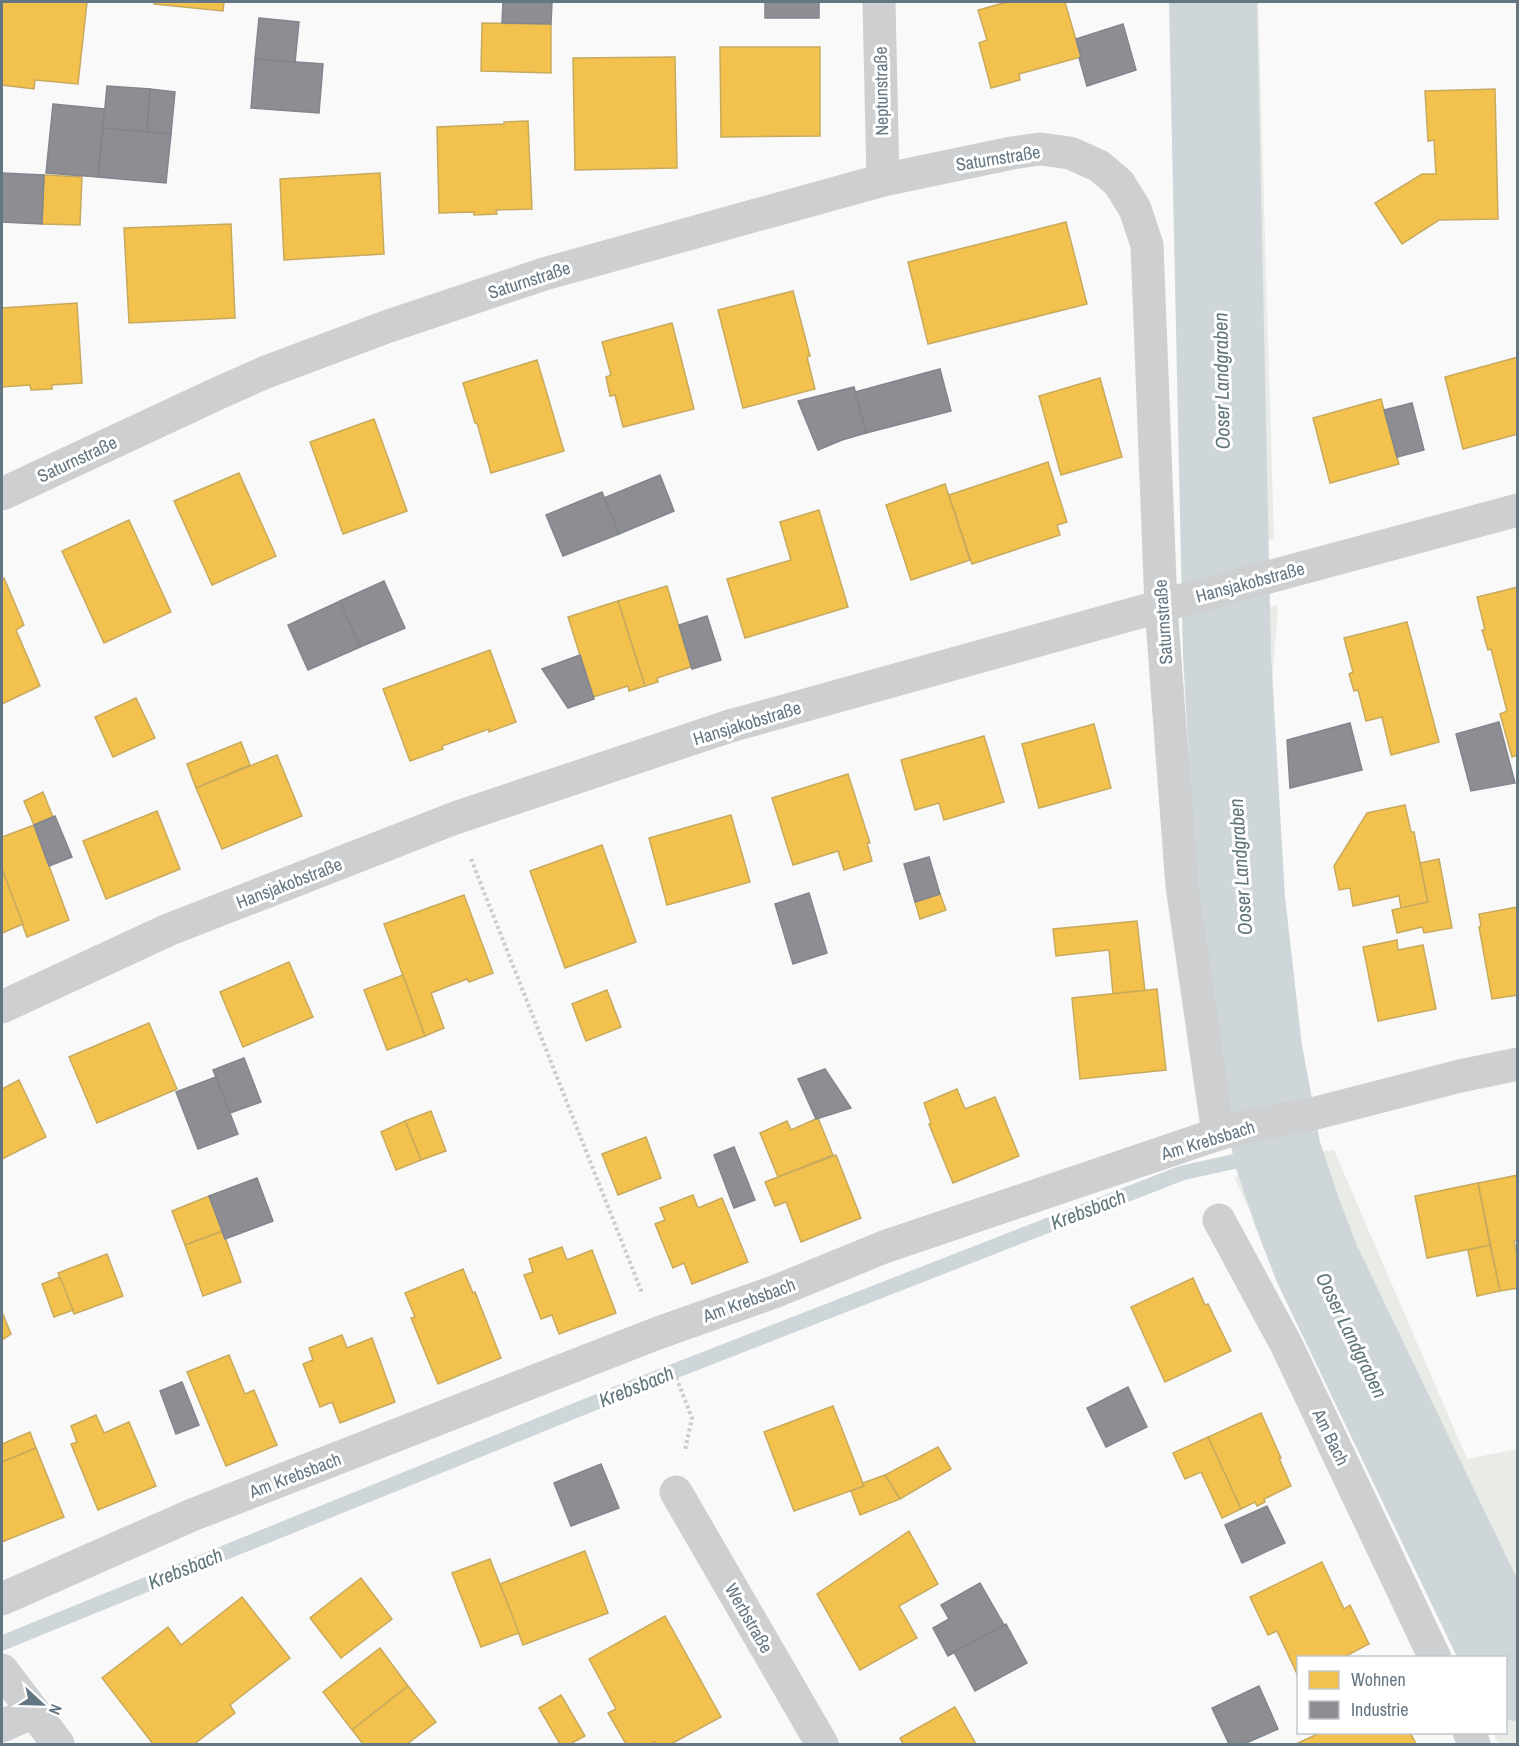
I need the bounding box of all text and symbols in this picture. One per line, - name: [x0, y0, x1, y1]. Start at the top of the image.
- street label: Neptunstraße: [868, 46, 894, 136]
- street label: Saturnstraße: [954, 139, 1042, 177]
- street label: Saturnstraße: [485, 255, 573, 305]
- water label: Ooser Landgraben: [1206, 312, 1236, 450]
- street label: Saturnstraße: [33, 430, 121, 488]
- street label: Hansjakobstraße: [1193, 555, 1307, 609]
- street label: Saturnstraße: [1148, 579, 1178, 665]
- street label: Hansjakobstraße: [690, 695, 804, 751]
- water label: Ooser Landgraben: [1222, 798, 1258, 936]
- street label: Hansjakobstraße: [232, 851, 346, 915]
- street label: Am Krebsbach: [1157, 1114, 1258, 1166]
- water label: Krebsbach: [1047, 1182, 1129, 1236]
- water label: Ooser Landgraben: [1310, 1268, 1394, 1402]
- street label: Am Krebsbach: [698, 1272, 799, 1329]
- water label: Krebsbach: [595, 1359, 677, 1413]
- street label: Am Bach: [1306, 1404, 1355, 1469]
- street label: Am Krebsbach: [244, 1446, 345, 1504]
- water label: Krebsbach: [144, 1541, 226, 1595]
- street label: Werbstraße: [719, 1578, 779, 1658]
- legend: [1297, 1656, 1507, 1734]
- text: Wohnen: [1351, 1667, 1406, 1692]
- north arrow: [12, 1674, 72, 1734]
- text: Industrie: [1351, 1697, 1408, 1722]
- text: N: [44, 1701, 68, 1718]

